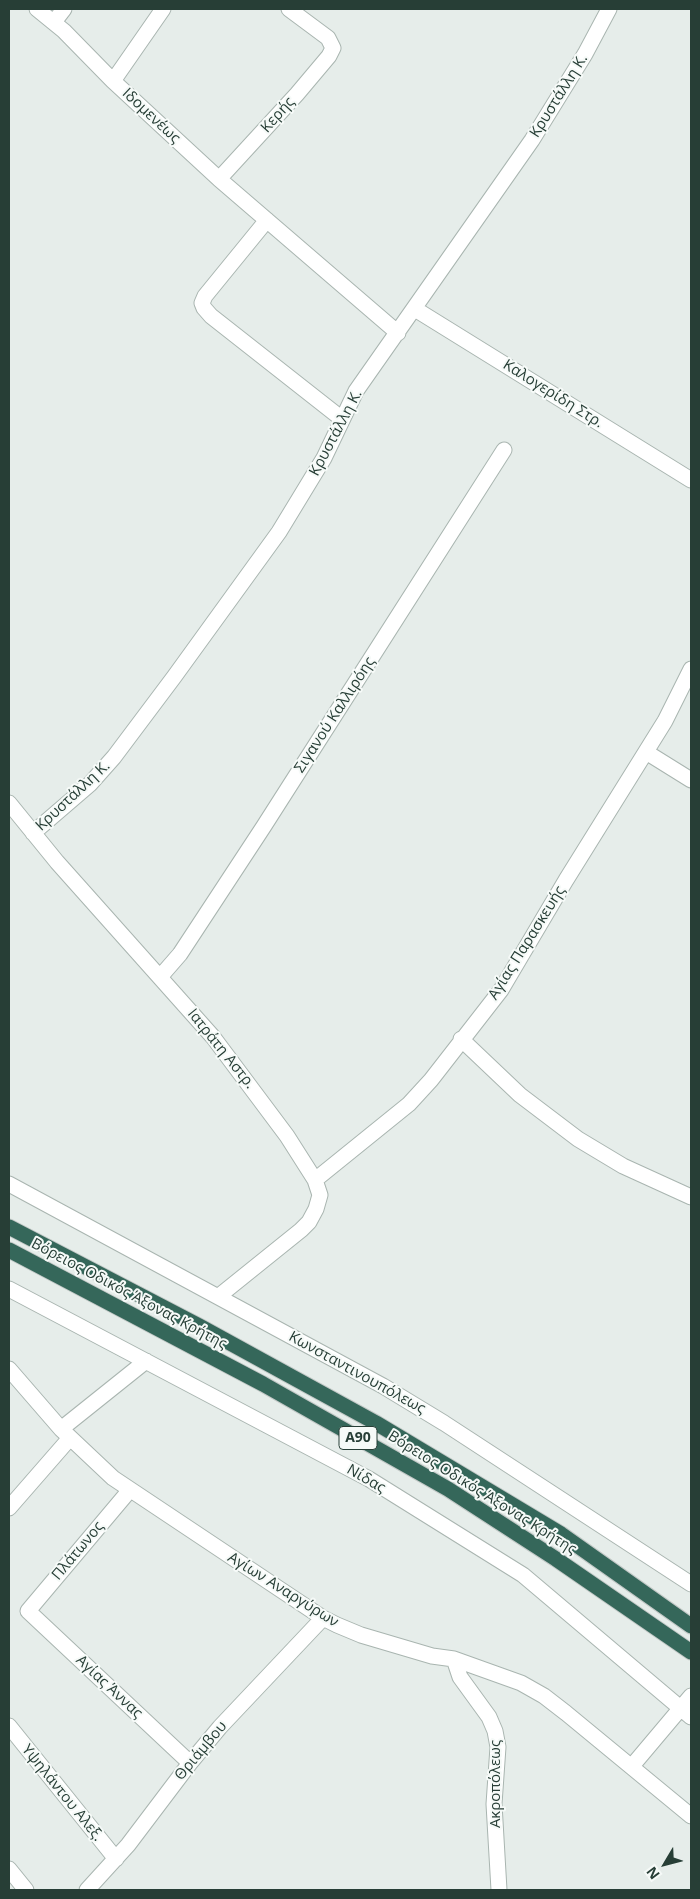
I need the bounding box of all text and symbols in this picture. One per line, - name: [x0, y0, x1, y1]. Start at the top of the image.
- street label: Κρυστάλλη Κ.: [526, 51, 592, 141]
- street label: Ιδομενέως: [118, 85, 184, 147]
- street label: Κερής: [257, 93, 299, 137]
- street label: Καλογερίδη Στρ.: [499, 356, 607, 432]
- street label: Κρυστάλλη Κ.: [306, 387, 366, 479]
- street label: Σιγανού Καλλιρόης: [291, 654, 379, 776]
- street label: Κρυστάλλη Κ.: [32, 757, 114, 835]
- street label: Αγίας Παρασκευής: [485, 883, 569, 1003]
- street label: Ιατράτη Αστρ.: [183, 1005, 259, 1093]
- street label: Βόρειος Οδικός Άξονας Κρήτης: [28, 1235, 230, 1353]
- street label: Κωνσταντινουπόλεως: [285, 1328, 429, 1418]
- road number: Α90: [339, 1426, 377, 1450]
- street label: Βόρειος Οδικός Άξονας Κρήτης: [384, 1427, 580, 1559]
- street label: Νίδας: [343, 1461, 389, 1497]
- street label: Πλάτωνος: [48, 1518, 108, 1584]
- street label: Αγίων Αναργύρων: [224, 1549, 342, 1631]
- street label: Αγίας Άννας: [72, 1652, 146, 1722]
- street label: Θριάμβου: [171, 1718, 231, 1784]
- street label: Ακροπόλεως: [487, 1740, 505, 1828]
- street label: Υψηλάντου Αλεξ.: [18, 1741, 106, 1845]
- north arrow: [640, 1839, 690, 1889]
- text: N: [642, 1863, 664, 1884]

